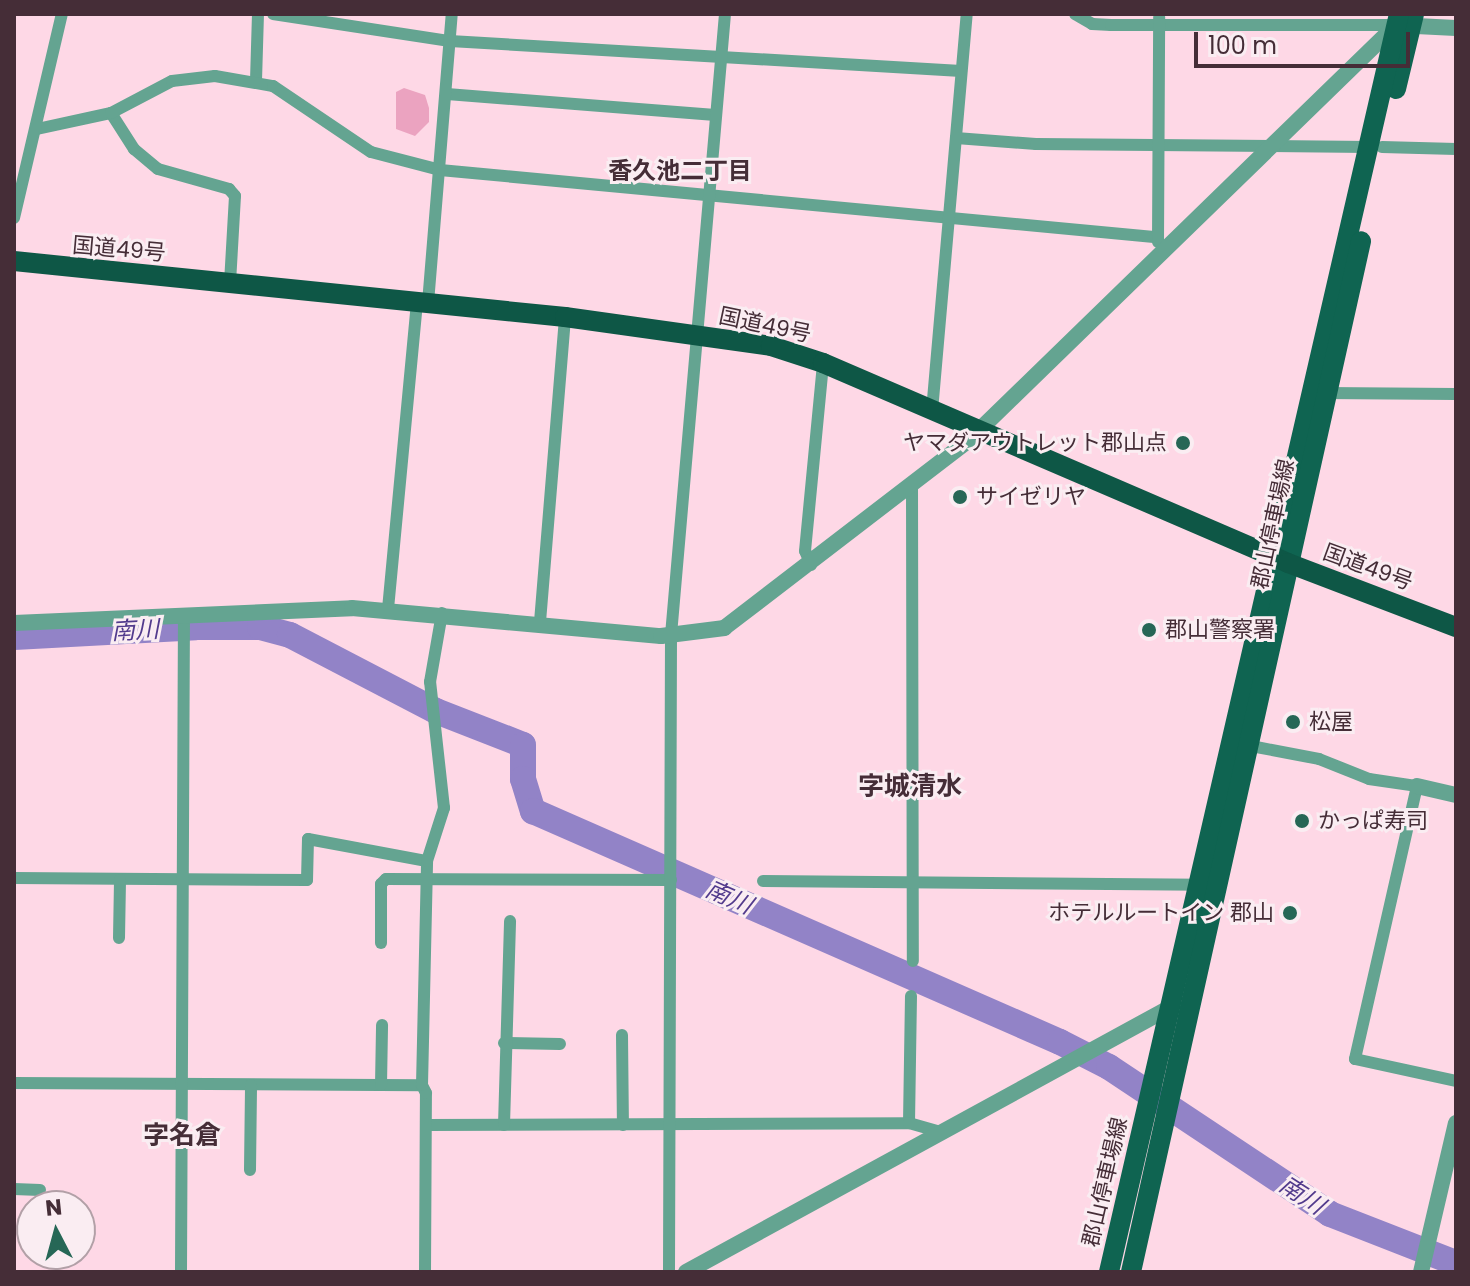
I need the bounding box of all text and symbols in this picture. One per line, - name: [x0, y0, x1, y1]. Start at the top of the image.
- scale bar: [1198, 16, 1414, 66]
- text: 100 m: [1208, 29, 1277, 62]
- district label: 香久池二丁目: [608, 157, 752, 185]
- street label: 国道49号: [71, 232, 167, 266]
- street label: 国道49号: [716, 302, 814, 348]
- place label: ヤマダアウトレット郡山点: [903, 430, 1167, 456]
- marker: ヤマダアウトレット郡山点: [1174, 434, 1192, 452]
- street label: 郡山停車場線: [1246, 457, 1300, 591]
- place label: サイゼリヤ: [976, 484, 1086, 510]
- marker: サイゼリヤ: [951, 488, 969, 506]
- street label: 国道49号: [1319, 539, 1417, 595]
- water label: 南川: [110, 614, 160, 646]
- place label: 郡山警察署: [1165, 617, 1275, 643]
- marker: 郡山警察署: [1140, 621, 1158, 639]
- place label: 松屋: [1309, 709, 1353, 735]
- marker: 松屋: [1284, 713, 1302, 731]
- district label: 字城清水: [858, 771, 962, 803]
- place label: かっぱ寿司: [1318, 808, 1428, 834]
- marker: かっぱ寿司: [1293, 812, 1311, 830]
- water label: 南川: [701, 874, 757, 920]
- place label: ホテルルートイン 郡山: [1048, 900, 1274, 926]
- marker: ホテルルートイン 郡山: [1281, 904, 1299, 922]
- street label: 郡山停車場線: [1077, 1115, 1133, 1249]
- district label: 字名倉: [143, 1120, 221, 1152]
- water label: 南川: [1274, 1170, 1330, 1220]
- north arrow: [16, 1190, 96, 1270]
- text: N: [44, 1191, 63, 1224]

